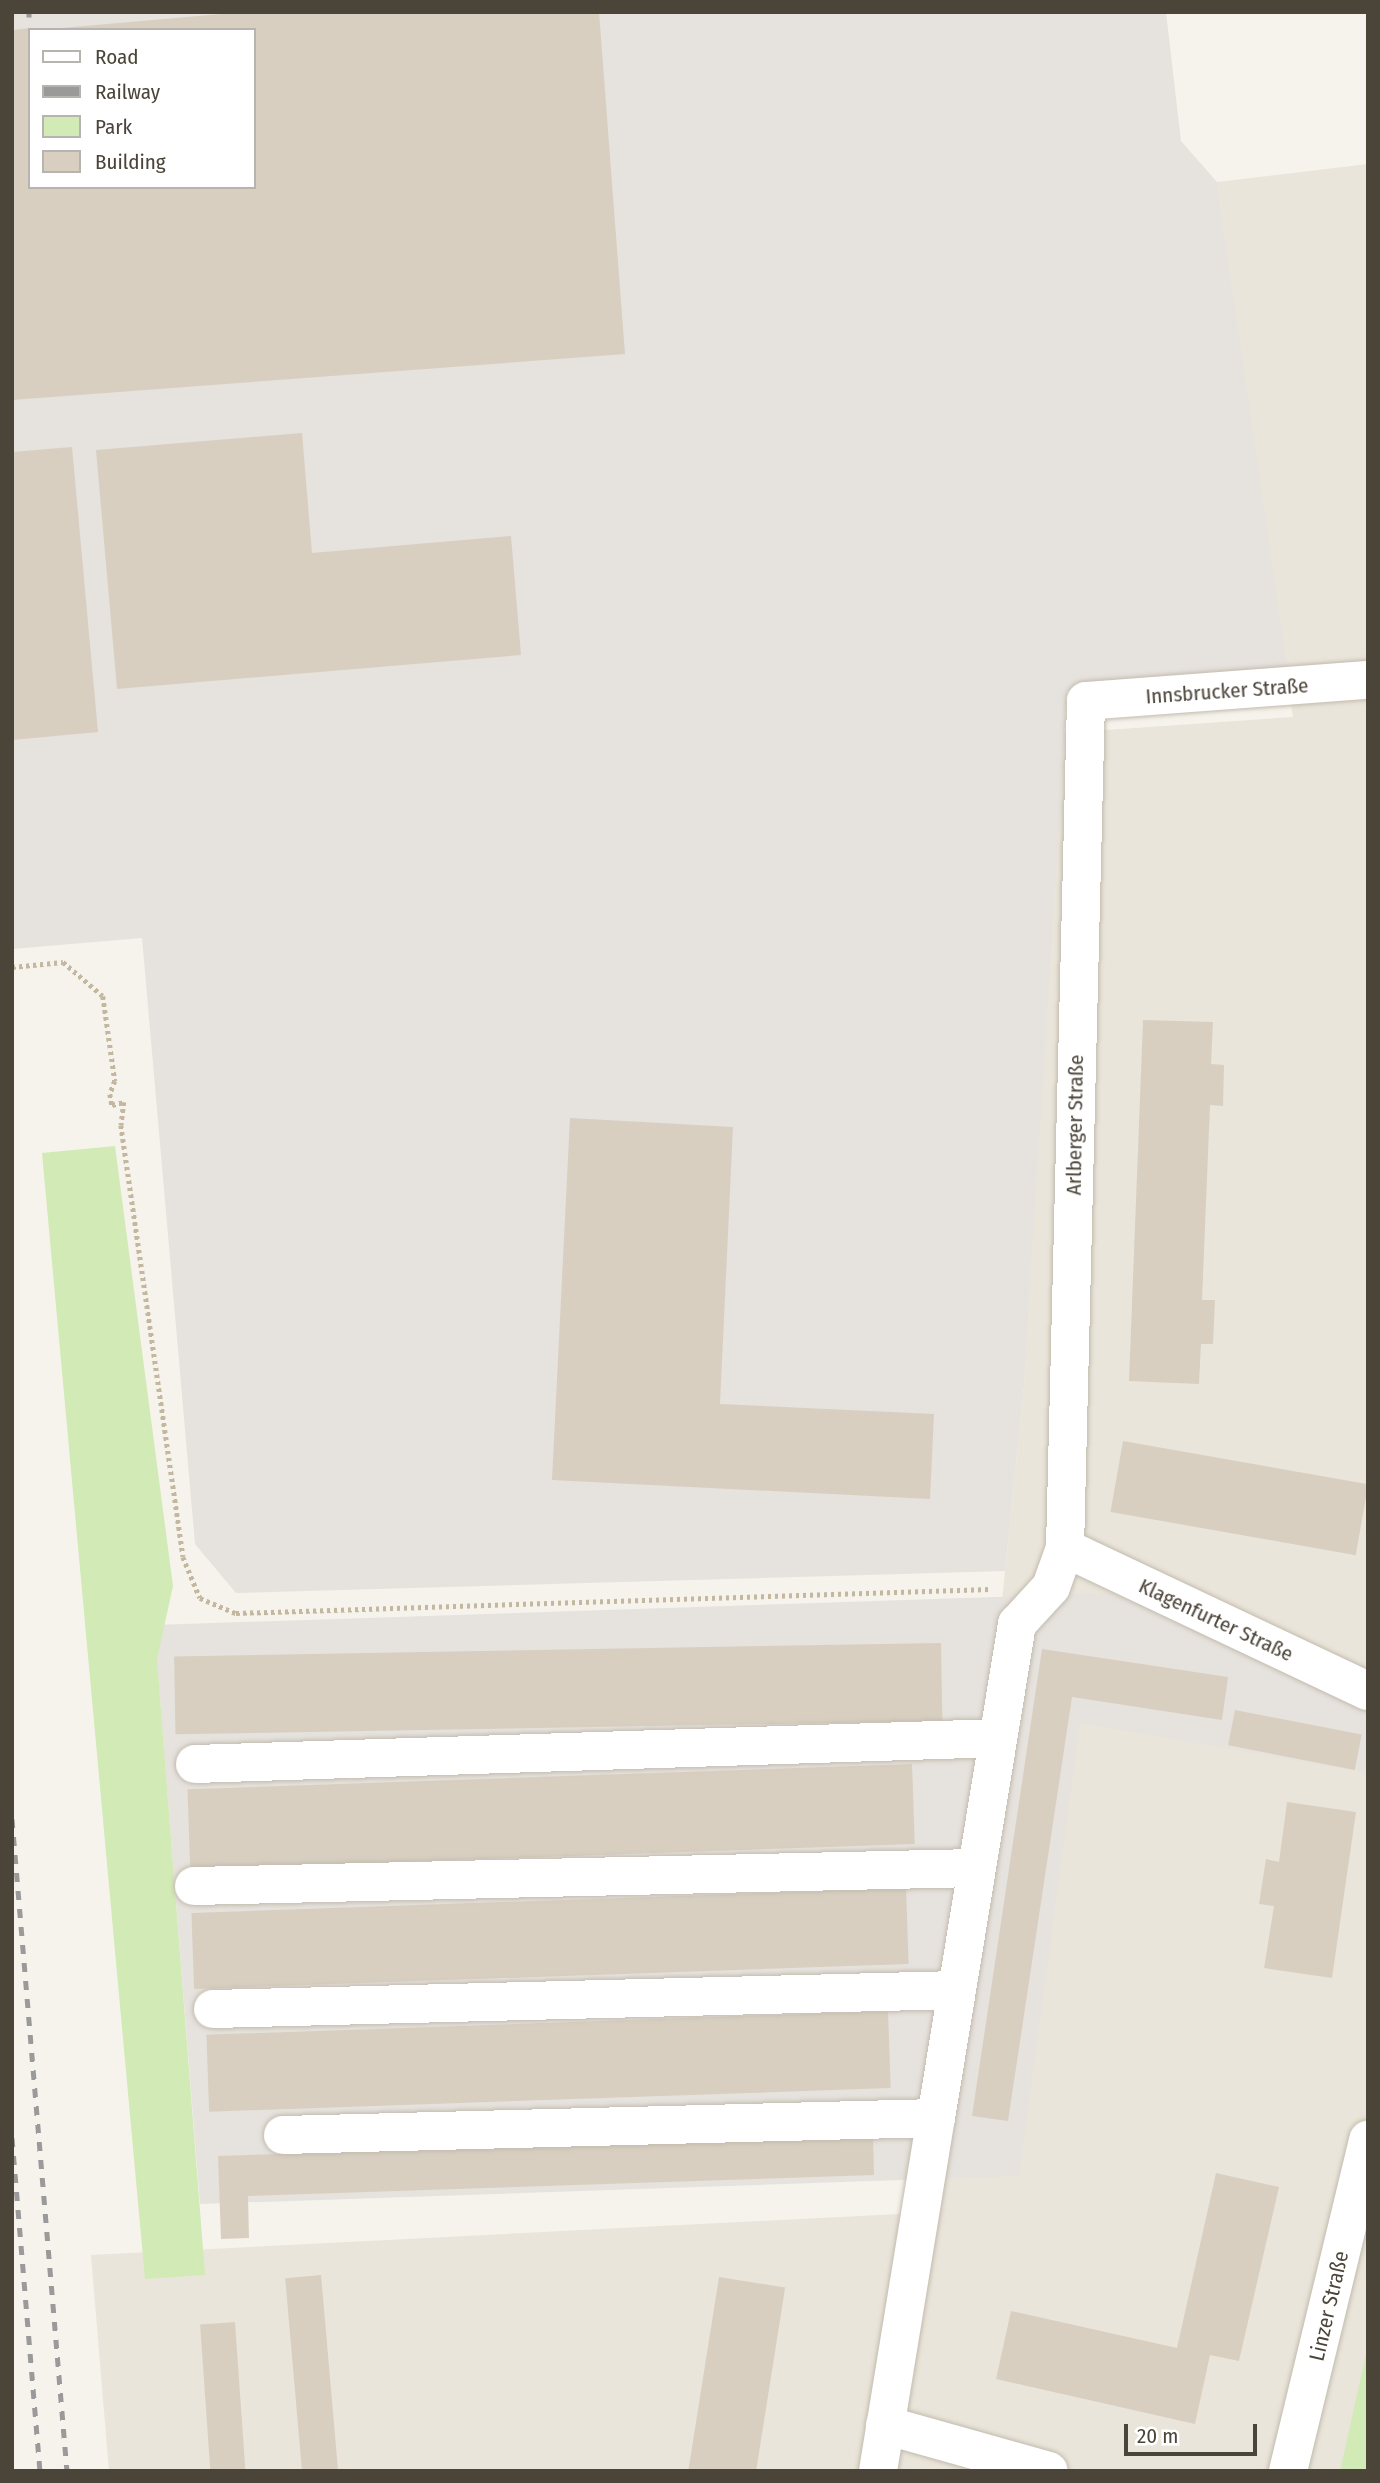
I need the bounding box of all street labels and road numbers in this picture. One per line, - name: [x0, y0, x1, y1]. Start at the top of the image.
- street label: Innsbrucker Straße: [1145, 673, 1309, 709]
- street label: Arlberger Straße: [1061, 1055, 1089, 1195]
- street label: Klagenfurter Straße: [1135, 1573, 1297, 1667]
- street label: Linzer Straße: [1304, 2248, 1354, 2364]

